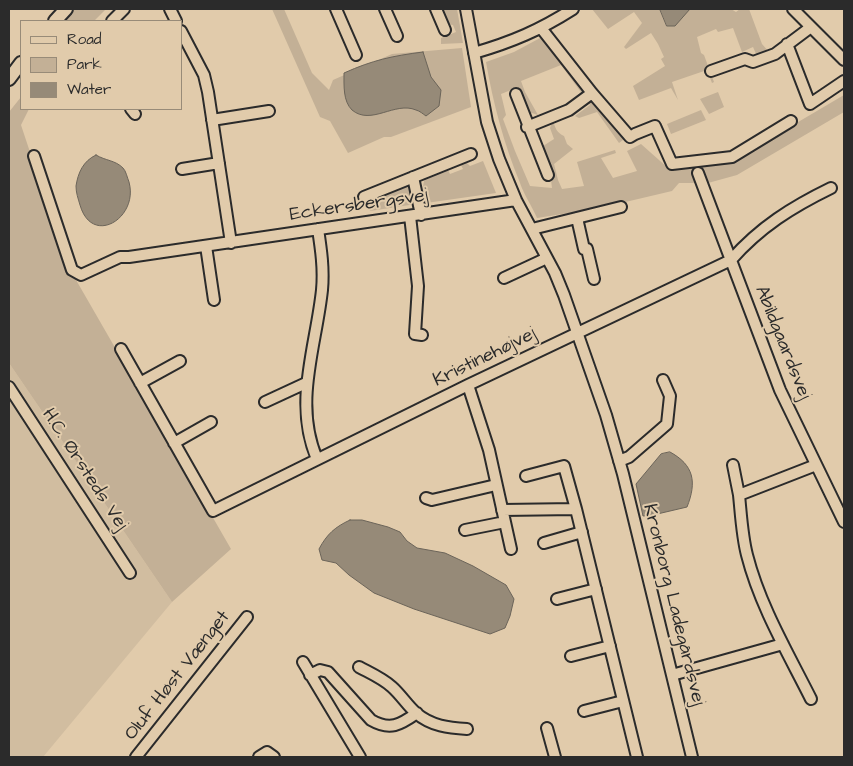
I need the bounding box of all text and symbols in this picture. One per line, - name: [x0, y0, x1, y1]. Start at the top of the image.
- legend: [20, 20, 182, 110]
- text: Road: [67, 29, 101, 50]
- text: Park: [67, 54, 102, 75]
- text: Water: [67, 79, 111, 100]
- street label: Eckersbergsvej: [288, 185, 430, 227]
- street label: Abildgaardsvej: [749, 283, 815, 403]
- street label: Kristinehøjvej: [430, 323, 540, 393]
- street label: H.C. Ørsteds Vej: [36, 405, 132, 535]
- street label: Kronborg Ladegårdsvej: [637, 502, 709, 708]
- street label: Oluf Høst Vænget: [120, 607, 236, 745]

